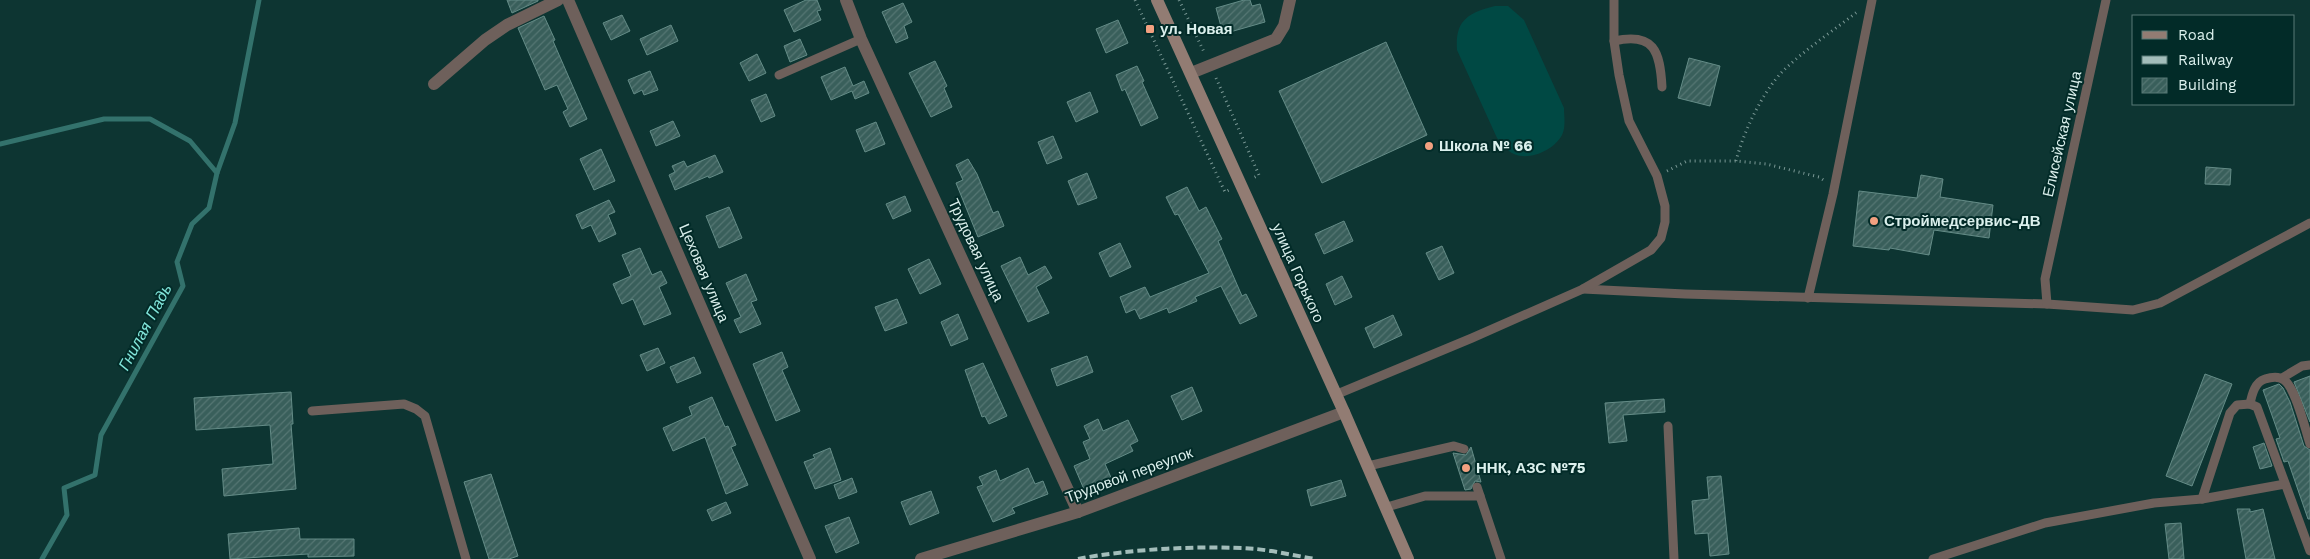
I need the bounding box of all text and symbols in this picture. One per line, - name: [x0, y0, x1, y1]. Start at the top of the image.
- legend: [2132, 15, 2295, 105]
- place label: ул. Новая: [1160, 20, 1232, 38]
- marker: ул. Новая: [1144, 23, 1156, 35]
- text: Road: [2178, 26, 2215, 44]
- text: Railway: [2178, 51, 2233, 69]
- street label: Елисейская улица: [2039, 69, 2085, 199]
- text: Building: [2178, 76, 2236, 94]
- place label: Школа № 66: [1439, 137, 1533, 155]
- marker: Школа № 66: [1423, 140, 1435, 152]
- street label: Трудовая улица: [944, 196, 1008, 305]
- place label: Строймедсервис-ДВ: [1884, 212, 2041, 230]
- marker: Строймедсервис-ДВ: [1868, 215, 1880, 227]
- street label: Цеховая улица: [675, 221, 733, 326]
- street label: улица Горького: [1268, 221, 1328, 325]
- water label: Гнилая Падь: [114, 280, 176, 374]
- street label: Трудовой переулок: [1063, 443, 1196, 506]
- place label: ННК, АЗС №75: [1476, 459, 1586, 477]
- marker: ННК, АЗС №75: [1460, 462, 1472, 474]

